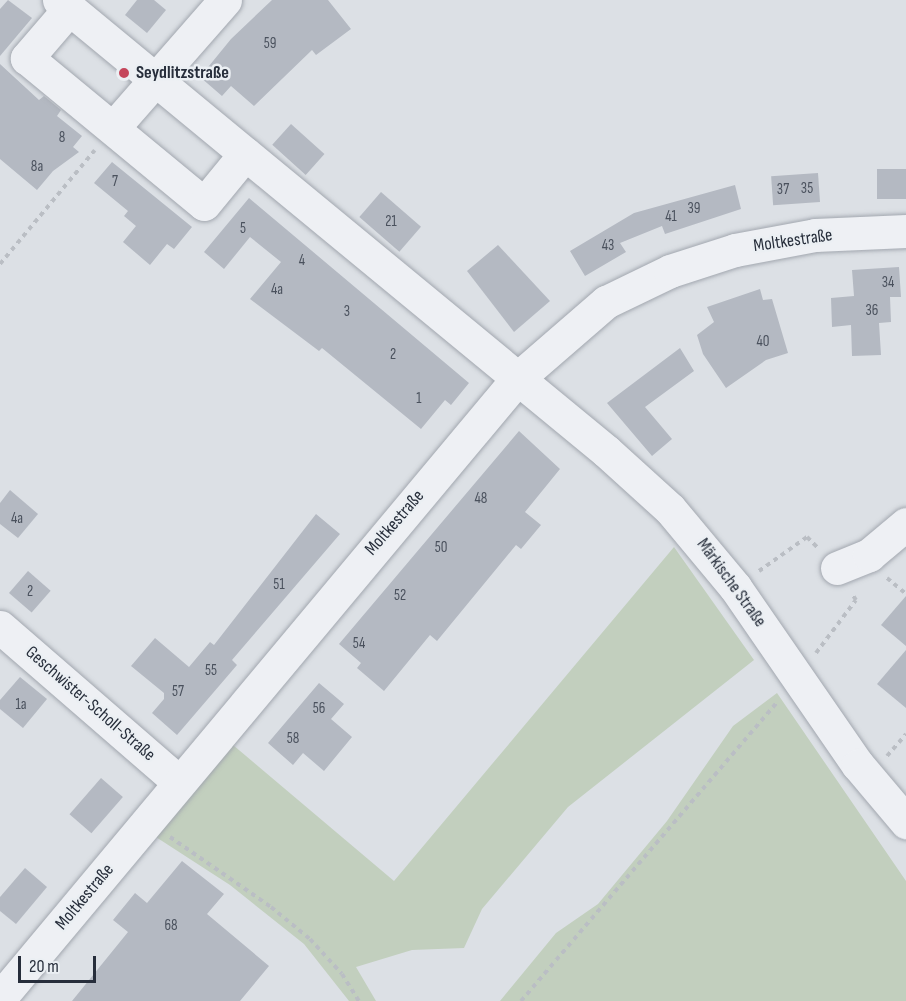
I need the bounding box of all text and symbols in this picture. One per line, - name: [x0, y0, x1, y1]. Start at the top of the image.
- house number: 59: [264, 35, 276, 53]
- place label: Seydlitzstraße: [136, 62, 229, 84]
- marker: Seydlitzstraße: [117, 66, 131, 80]
- house number: 8: [59, 129, 65, 147]
- house number: 8a: [31, 158, 43, 176]
- house number: 7: [112, 173, 118, 191]
- house number: 35: [801, 180, 813, 198]
- house number: 37: [777, 181, 789, 199]
- house number: 39: [688, 200, 700, 218]
- house number: 41: [665, 208, 677, 226]
- house number: 21: [385, 213, 397, 231]
- house number: 5: [240, 220, 246, 238]
- street label: Moltkestraße: [752, 225, 834, 257]
- house number: 43: [602, 237, 614, 255]
- house number: 4: [299, 252, 305, 270]
- house number: 34: [882, 274, 894, 292]
- house number: 4a: [271, 281, 283, 299]
- house number: 36: [866, 302, 878, 320]
- house number: 3: [344, 303, 350, 321]
- house number: 40: [757, 333, 769, 351]
- house number: 2: [390, 346, 396, 364]
- house number: 1: [416, 390, 422, 408]
- street label: Moltkestraße: [361, 486, 429, 560]
- house number: 48: [475, 490, 487, 508]
- house number: 4a: [11, 510, 23, 528]
- street label: Märkische Straße: [692, 534, 770, 632]
- house number: 50: [435, 539, 447, 557]
- house number: 51: [273, 576, 285, 594]
- house number: 2: [27, 583, 33, 601]
- house number: 52: [394, 587, 406, 605]
- house number: 54: [353, 635, 365, 653]
- street label: Geschwister-Scholl-Straße: [21, 642, 159, 766]
- house number: 55: [205, 662, 217, 680]
- house number: 57: [172, 683, 184, 701]
- house number: 1a: [15, 696, 27, 714]
- house number: 56: [313, 700, 325, 718]
- house number: 58: [287, 730, 299, 748]
- street label: Moltkestraße: [51, 860, 119, 934]
- house number: 68: [164, 917, 178, 935]
- scale bar: [21, 944, 99, 982]
- text: 20 m: [29, 956, 59, 977]

